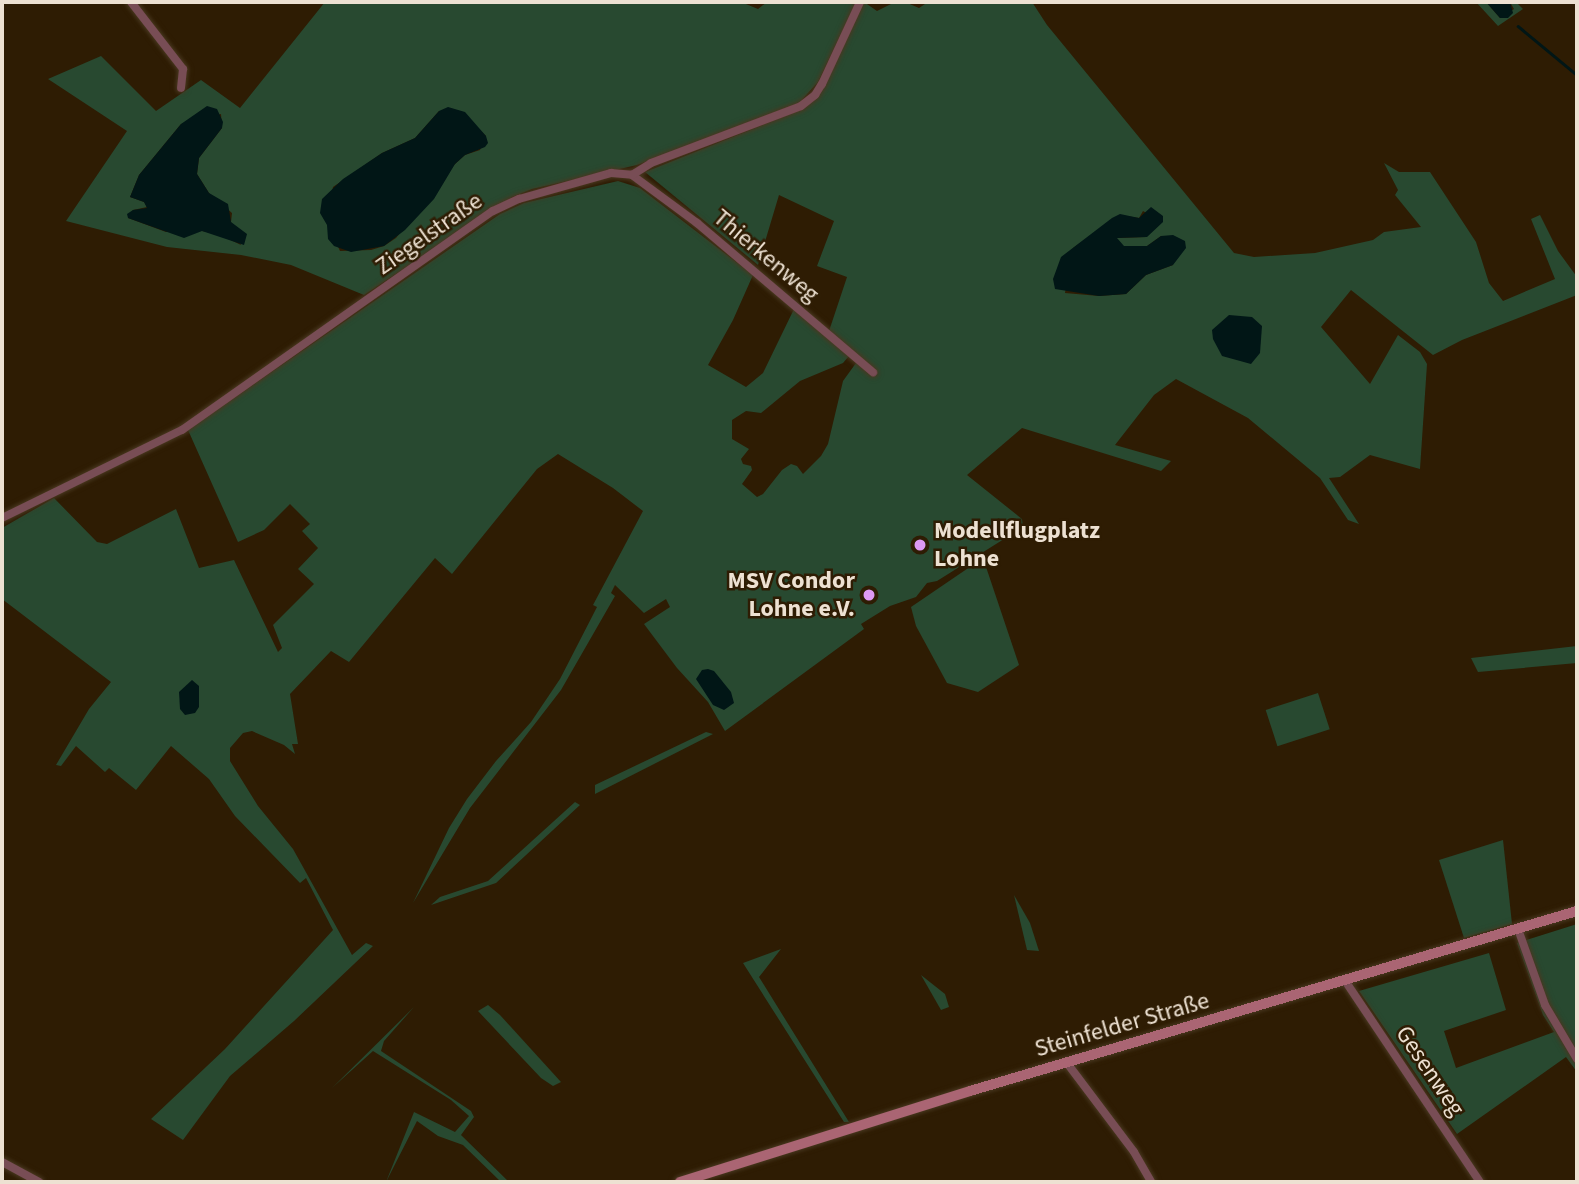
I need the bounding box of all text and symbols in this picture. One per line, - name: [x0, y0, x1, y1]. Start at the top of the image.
- street label: Ziegelstraße: [370, 187, 488, 281]
- street label: Thierkenweg: [707, 203, 825, 309]
- place label: Modellflugplatz Lohne: [934, 517, 1100, 573]
- marker: Modellflugplatz Lohne: [912, 537, 928, 553]
- place label: MSV Condor Lohne e.V.: [728, 567, 855, 623]
- marker: MSV Condor Lohne e.V.: [861, 587, 877, 603]
- street label: Steinfelder Straße: [1031, 986, 1213, 1064]
- street label: Gesenweg: [1389, 1020, 1471, 1122]

